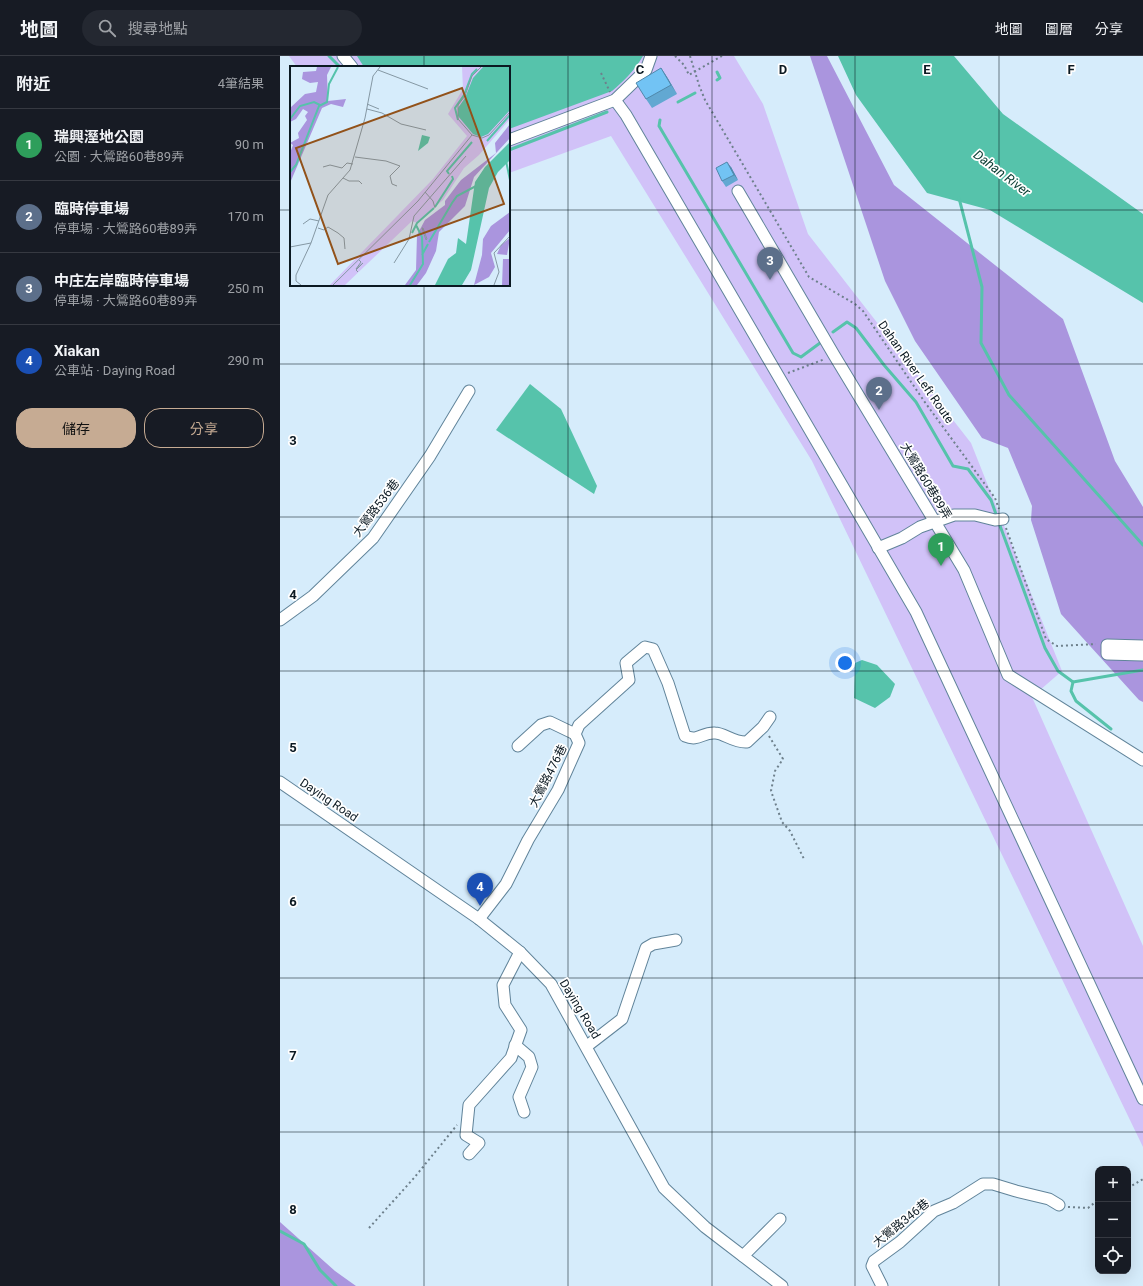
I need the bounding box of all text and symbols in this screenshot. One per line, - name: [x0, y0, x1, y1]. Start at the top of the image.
- search box: [82, 10, 362, 46]
- icon: search: [96, 17, 118, 39]
- text: 地圖: [20, 18, 58, 41]
- text: 搜尋地點: [128, 20, 188, 38]
- text: 地圖: [995, 21, 1023, 37]
- text: 圖層: [1045, 21, 1073, 37]
- text: 分享: [1095, 21, 1123, 37]
- text: C: [636, 62, 645, 77]
- text: D: [779, 62, 787, 77]
- text: E: [923, 62, 931, 77]
- text: F: [1067, 62, 1075, 77]
- inset map: [290, 66, 510, 286]
- text: 附近: [16, 74, 50, 94]
- text: 4筆結果: [218, 76, 264, 91]
- text: 瑞興溼地公園: [54, 128, 144, 146]
- text: 1: [25, 137, 33, 152]
- text: 90 m: [235, 137, 264, 152]
- water label: Dahan River: [971, 147, 1034, 200]
- text: 公園 · 大鶯路60巷89弄: [54, 149, 184, 164]
- text: 臨時停車場: [54, 200, 129, 218]
- text: 2: [25, 209, 33, 224]
- text: 170 m: [227, 209, 264, 224]
- text: 停車場 · 大鶯路60巷89弄: [54, 221, 197, 236]
- pin: 3: [757, 247, 783, 280]
- text: 中庄左岸臨時停車場: [54, 272, 189, 290]
- text: 3: [25, 281, 33, 296]
- text: 250 m: [227, 281, 264, 296]
- text: 停車場 · 大鶯路60巷89弄: [54, 293, 197, 308]
- street label: Dahan River Left Route: [875, 318, 957, 426]
- text: Xiakan: [54, 342, 100, 360]
- text: 4: [25, 353, 33, 368]
- text: 290 m: [227, 353, 264, 368]
- text: 公車站 · Daying Road: [54, 363, 175, 378]
- pin: 2: [866, 377, 892, 410]
- button: 儲存: [16, 408, 136, 448]
- button: 分享: [144, 408, 264, 448]
- text: 3: [289, 433, 297, 448]
- street label: 大鶯路60巷89弄: [898, 440, 954, 522]
- street label: 大鶯路536巷: [350, 477, 402, 539]
- pin: 1: [928, 533, 954, 566]
- text: 4: [289, 587, 297, 602]
- your location: [835, 653, 855, 673]
- text: 5: [289, 740, 297, 755]
- street label: 大鶯路476巷: [526, 742, 570, 810]
- street label: Daying Road: [297, 776, 361, 824]
- pin: 4: [467, 873, 493, 906]
- text: 6: [289, 894, 297, 909]
- street label: Daying Road: [557, 977, 603, 1041]
- text: 7: [289, 1048, 297, 1063]
- map controls: [1095, 1166, 1131, 1274]
- button: +: [1095, 1166, 1131, 1202]
- street label: 大鶯路346巷: [870, 1196, 932, 1250]
- text: 8: [289, 1202, 297, 1217]
- button: −: [1095, 1202, 1131, 1238]
- button: locate: [1095, 1238, 1131, 1274]

